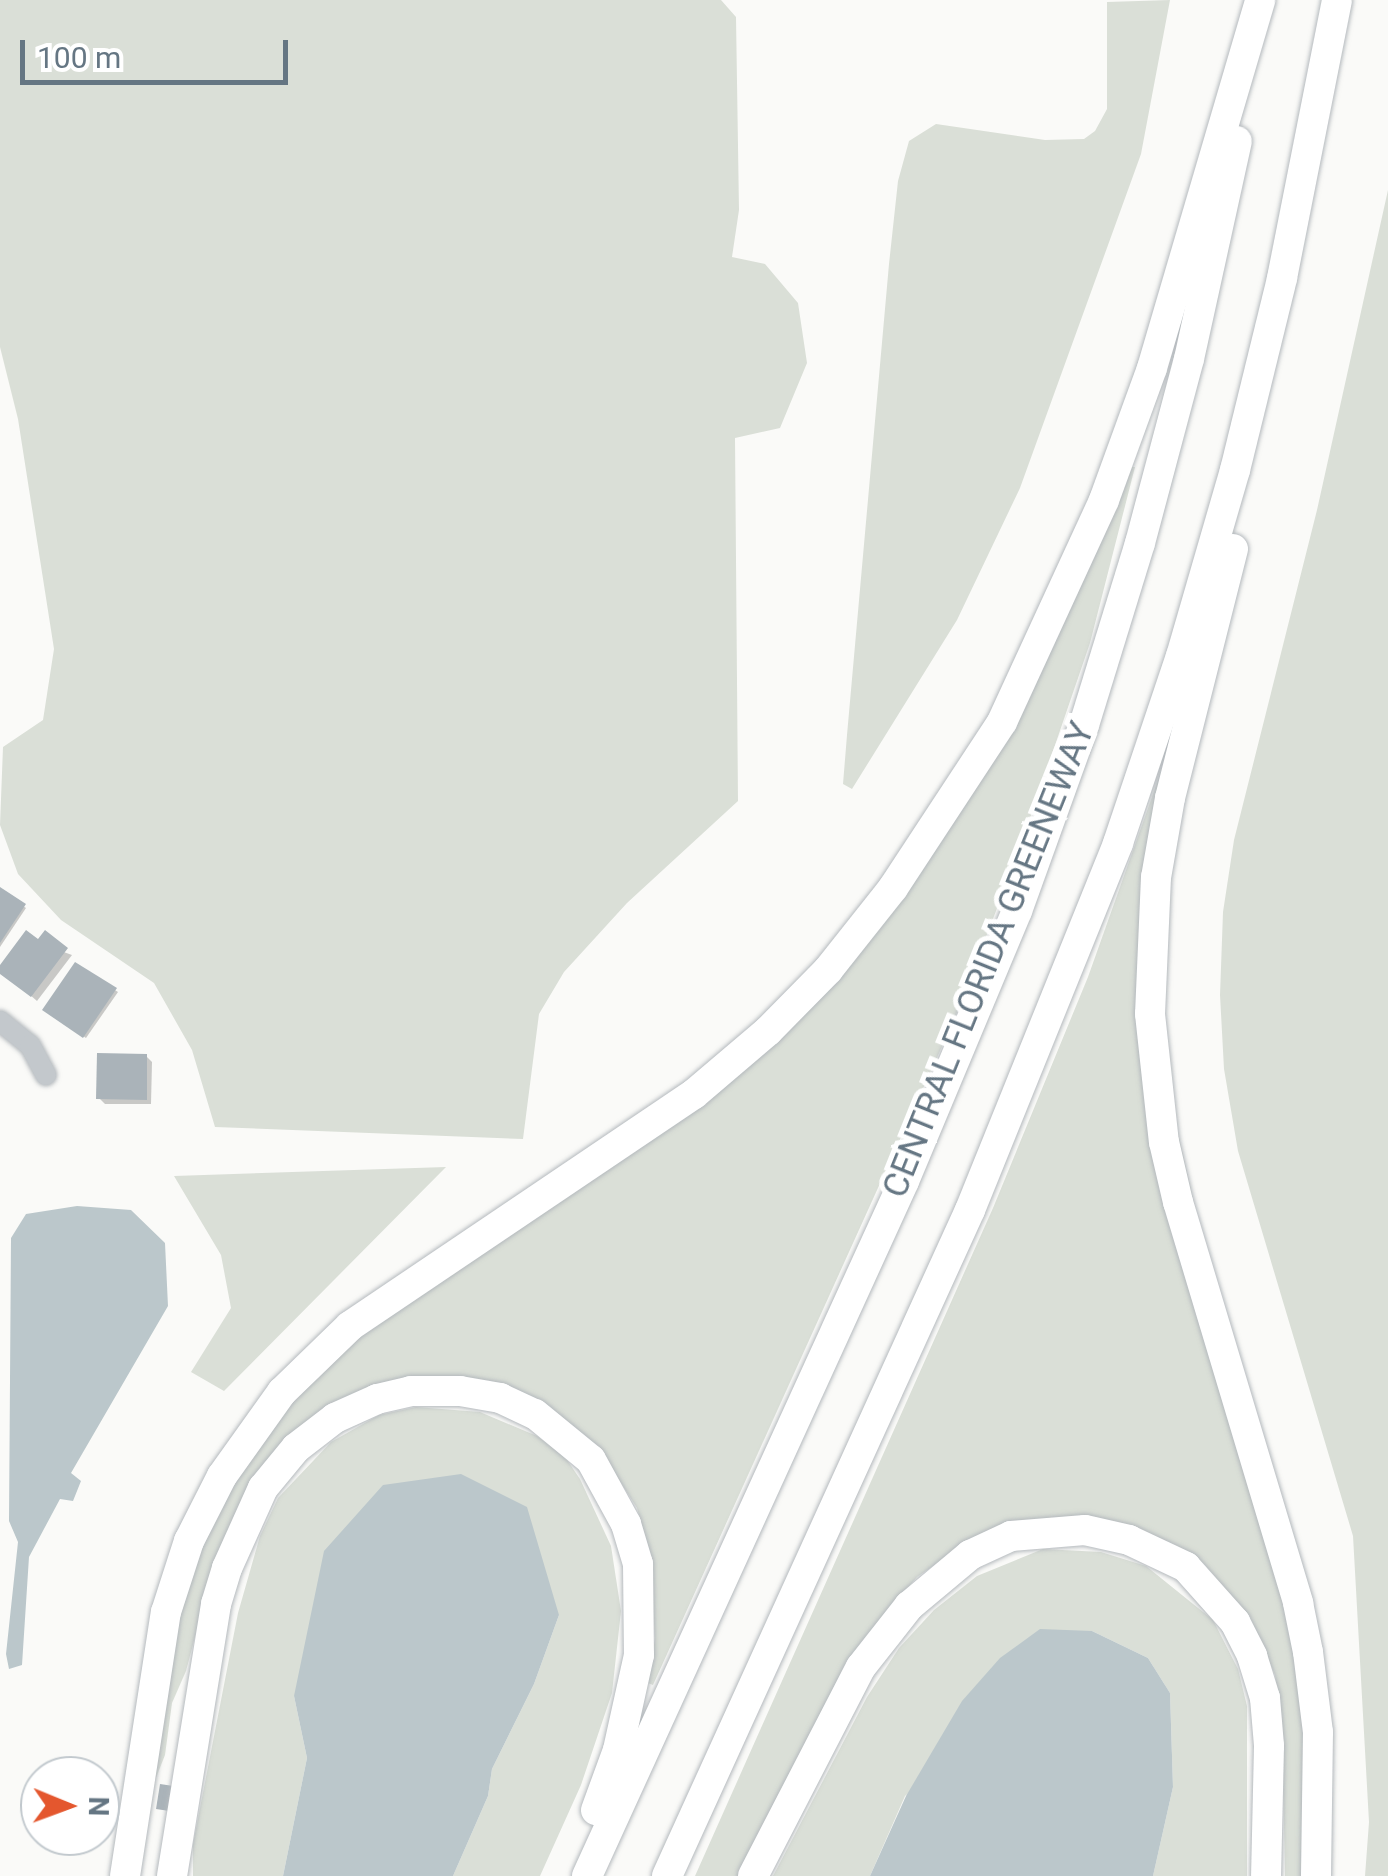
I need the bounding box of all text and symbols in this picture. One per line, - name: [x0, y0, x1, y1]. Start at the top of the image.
- scale bar: [25, 20, 292, 82]
- text: 100 m: [37, 40, 121, 75]
- street label: CENTRAL FLORIDA GREENEWAY: [874, 716, 1104, 1204]
- north arrow: [20, 1756, 120, 1856]
- text: N: [82, 1796, 115, 1817]

